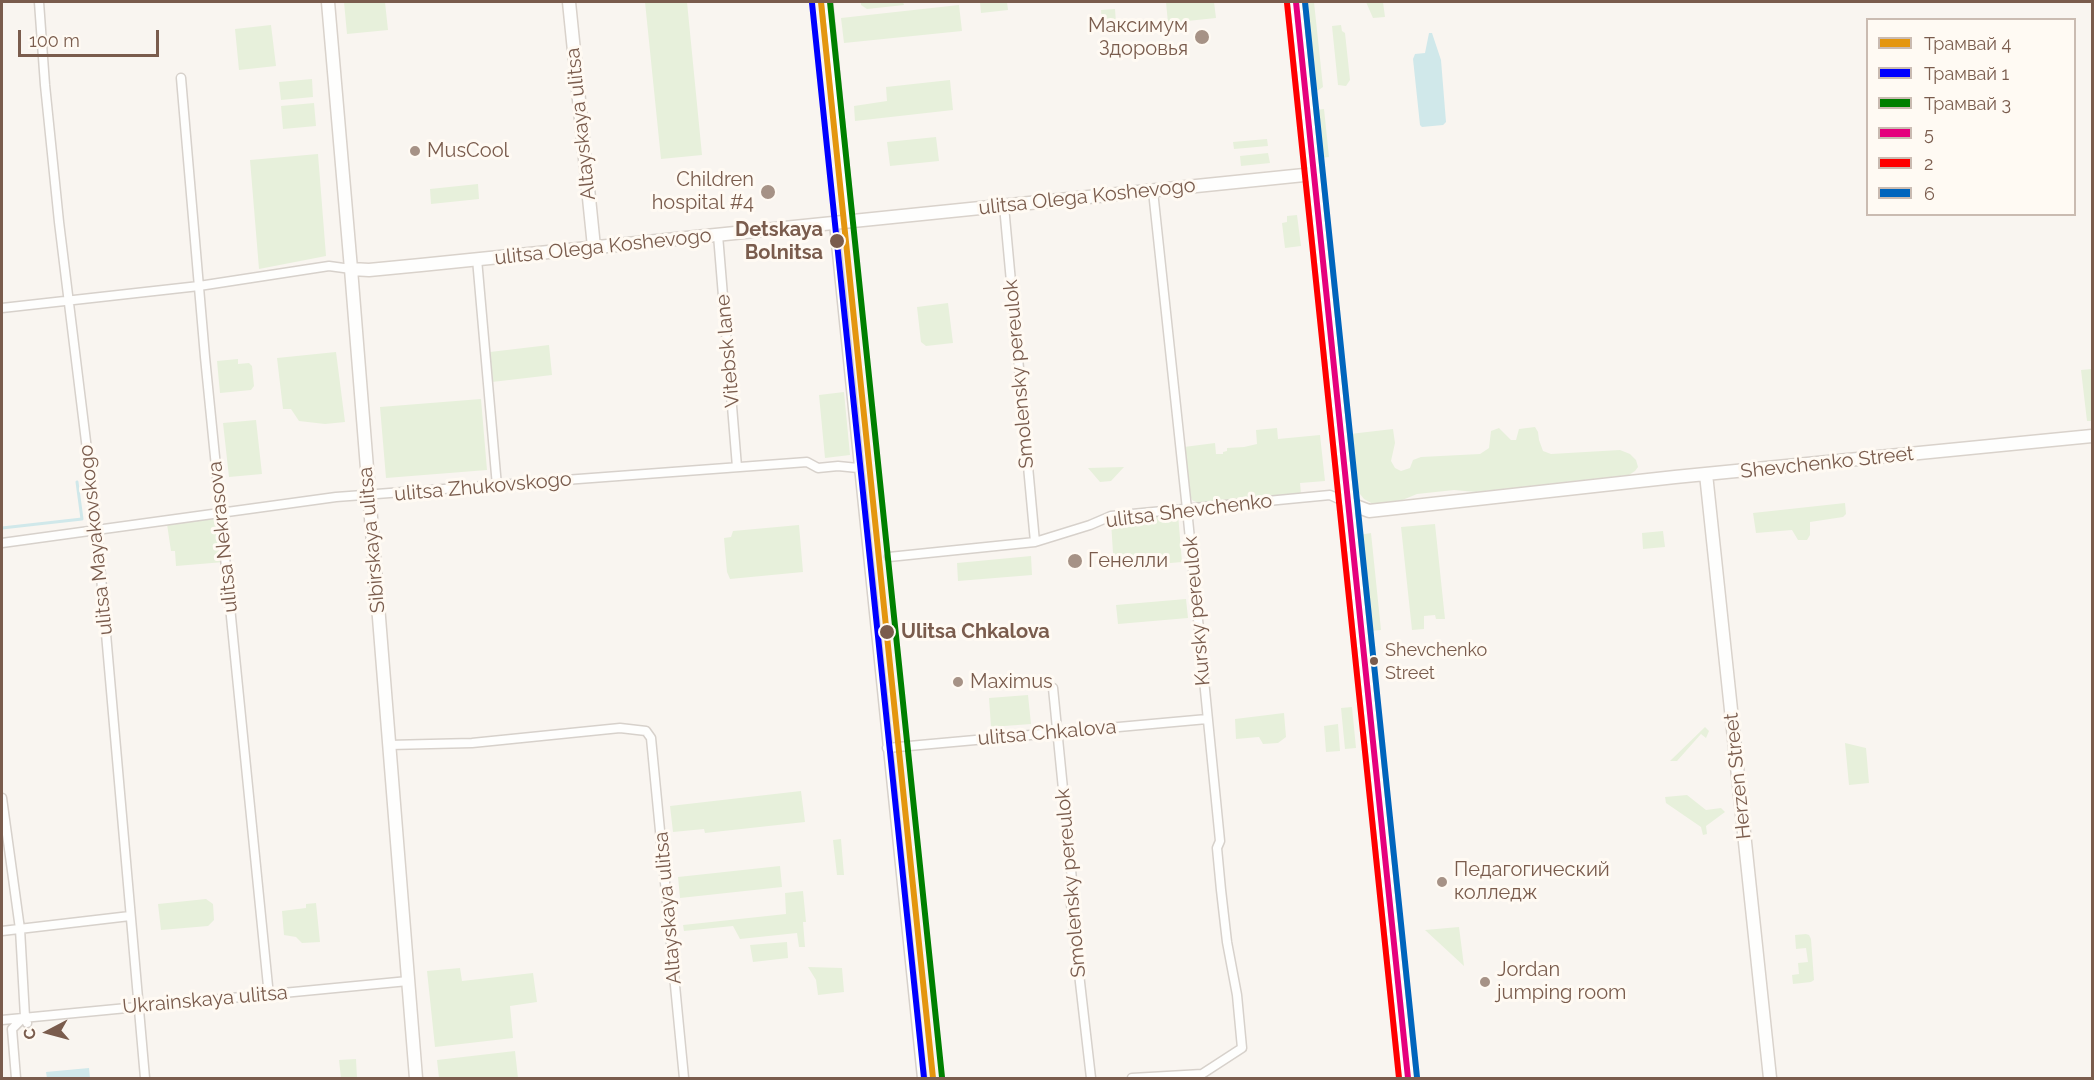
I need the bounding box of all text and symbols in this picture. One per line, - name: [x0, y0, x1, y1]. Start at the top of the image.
- place label: Максимум Здоровья: [1088, 14, 1188, 61]
- scale bar: [21, 18, 162, 56]
- legend: [1866, 18, 2076, 216]
- marker: Максимум Здоровья: [1193, 28, 1211, 46]
- text: 100 m: [29, 30, 80, 51]
- text: Трамвай 4: [1924, 33, 2011, 54]
- street label: Altayskaya ulitsa: [561, 47, 601, 201]
- text: Трамвай 1: [1924, 63, 2009, 84]
- text: Трамвай 3: [1924, 93, 2011, 114]
- text: 5: [1924, 123, 1934, 144]
- place label: MusCool: [427, 139, 509, 163]
- marker: MusCool: [408, 144, 422, 158]
- text: 2: [1924, 153, 1933, 174]
- place label: Children hospital #4: [652, 168, 754, 215]
- street label: ulitsa Olega Koshevogo: [977, 174, 1197, 220]
- marker: Children hospital #4: [759, 183, 777, 201]
- text: 6: [1924, 183, 1935, 204]
- place label: Detskaya Bolnitsa: [735, 218, 823, 265]
- street label: ulitsa Olega Koshevogo: [493, 224, 713, 270]
- marker: Detskaya Bolnitsa: [828, 232, 846, 250]
- street label: Smolensky pereulok: [999, 278, 1039, 470]
- street label: Vitebsk lane: [711, 293, 745, 409]
- street label: Shevchenko Street: [1739, 442, 1915, 484]
- street label: ulitsa Mayakovskogo: [74, 444, 118, 636]
- street label: ulitsa Nekrasova: [203, 460, 243, 614]
- street label: Sibirskaya ulitsa: [354, 466, 390, 614]
- street label: ulitsa Zhukovskogo: [393, 467, 573, 507]
- street label: ulitsa Shevchenko: [1104, 489, 1274, 533]
- street label: Kursky pereulok: [1179, 535, 1215, 687]
- place label: Генелли: [1088, 549, 1168, 573]
- marker: Генелли: [1066, 552, 1084, 570]
- place label: Ulitsa Chkalova: [901, 620, 1050, 644]
- marker: Ulitsa Chkalova: [878, 623, 896, 641]
- place label: Shevchenko Street: [1385, 640, 1487, 682]
- marker: Shevchenko Street: [1368, 655, 1380, 667]
- place label: Maximus: [970, 670, 1053, 694]
- marker: Maximus: [951, 675, 965, 689]
- street label: Herzen Street: [1719, 712, 1757, 840]
- street label: ulitsa Chkalova: [977, 715, 1117, 751]
- street label: Smolensky pereulok: [1051, 787, 1091, 979]
- street label: Altayskaya ulitsa: [649, 831, 687, 985]
- place label: Педагогический колледж: [1454, 858, 1610, 905]
- marker: Педагогический колледж: [1435, 875, 1449, 889]
- place label: Jordan jumping room: [1497, 958, 1626, 1005]
- marker: Jordan jumping room: [1478, 975, 1492, 989]
- street label: Ukrainskaya ulitsa: [121, 981, 289, 1019]
- north arrow: [18, 1002, 78, 1062]
- text: С: [20, 1027, 40, 1040]

